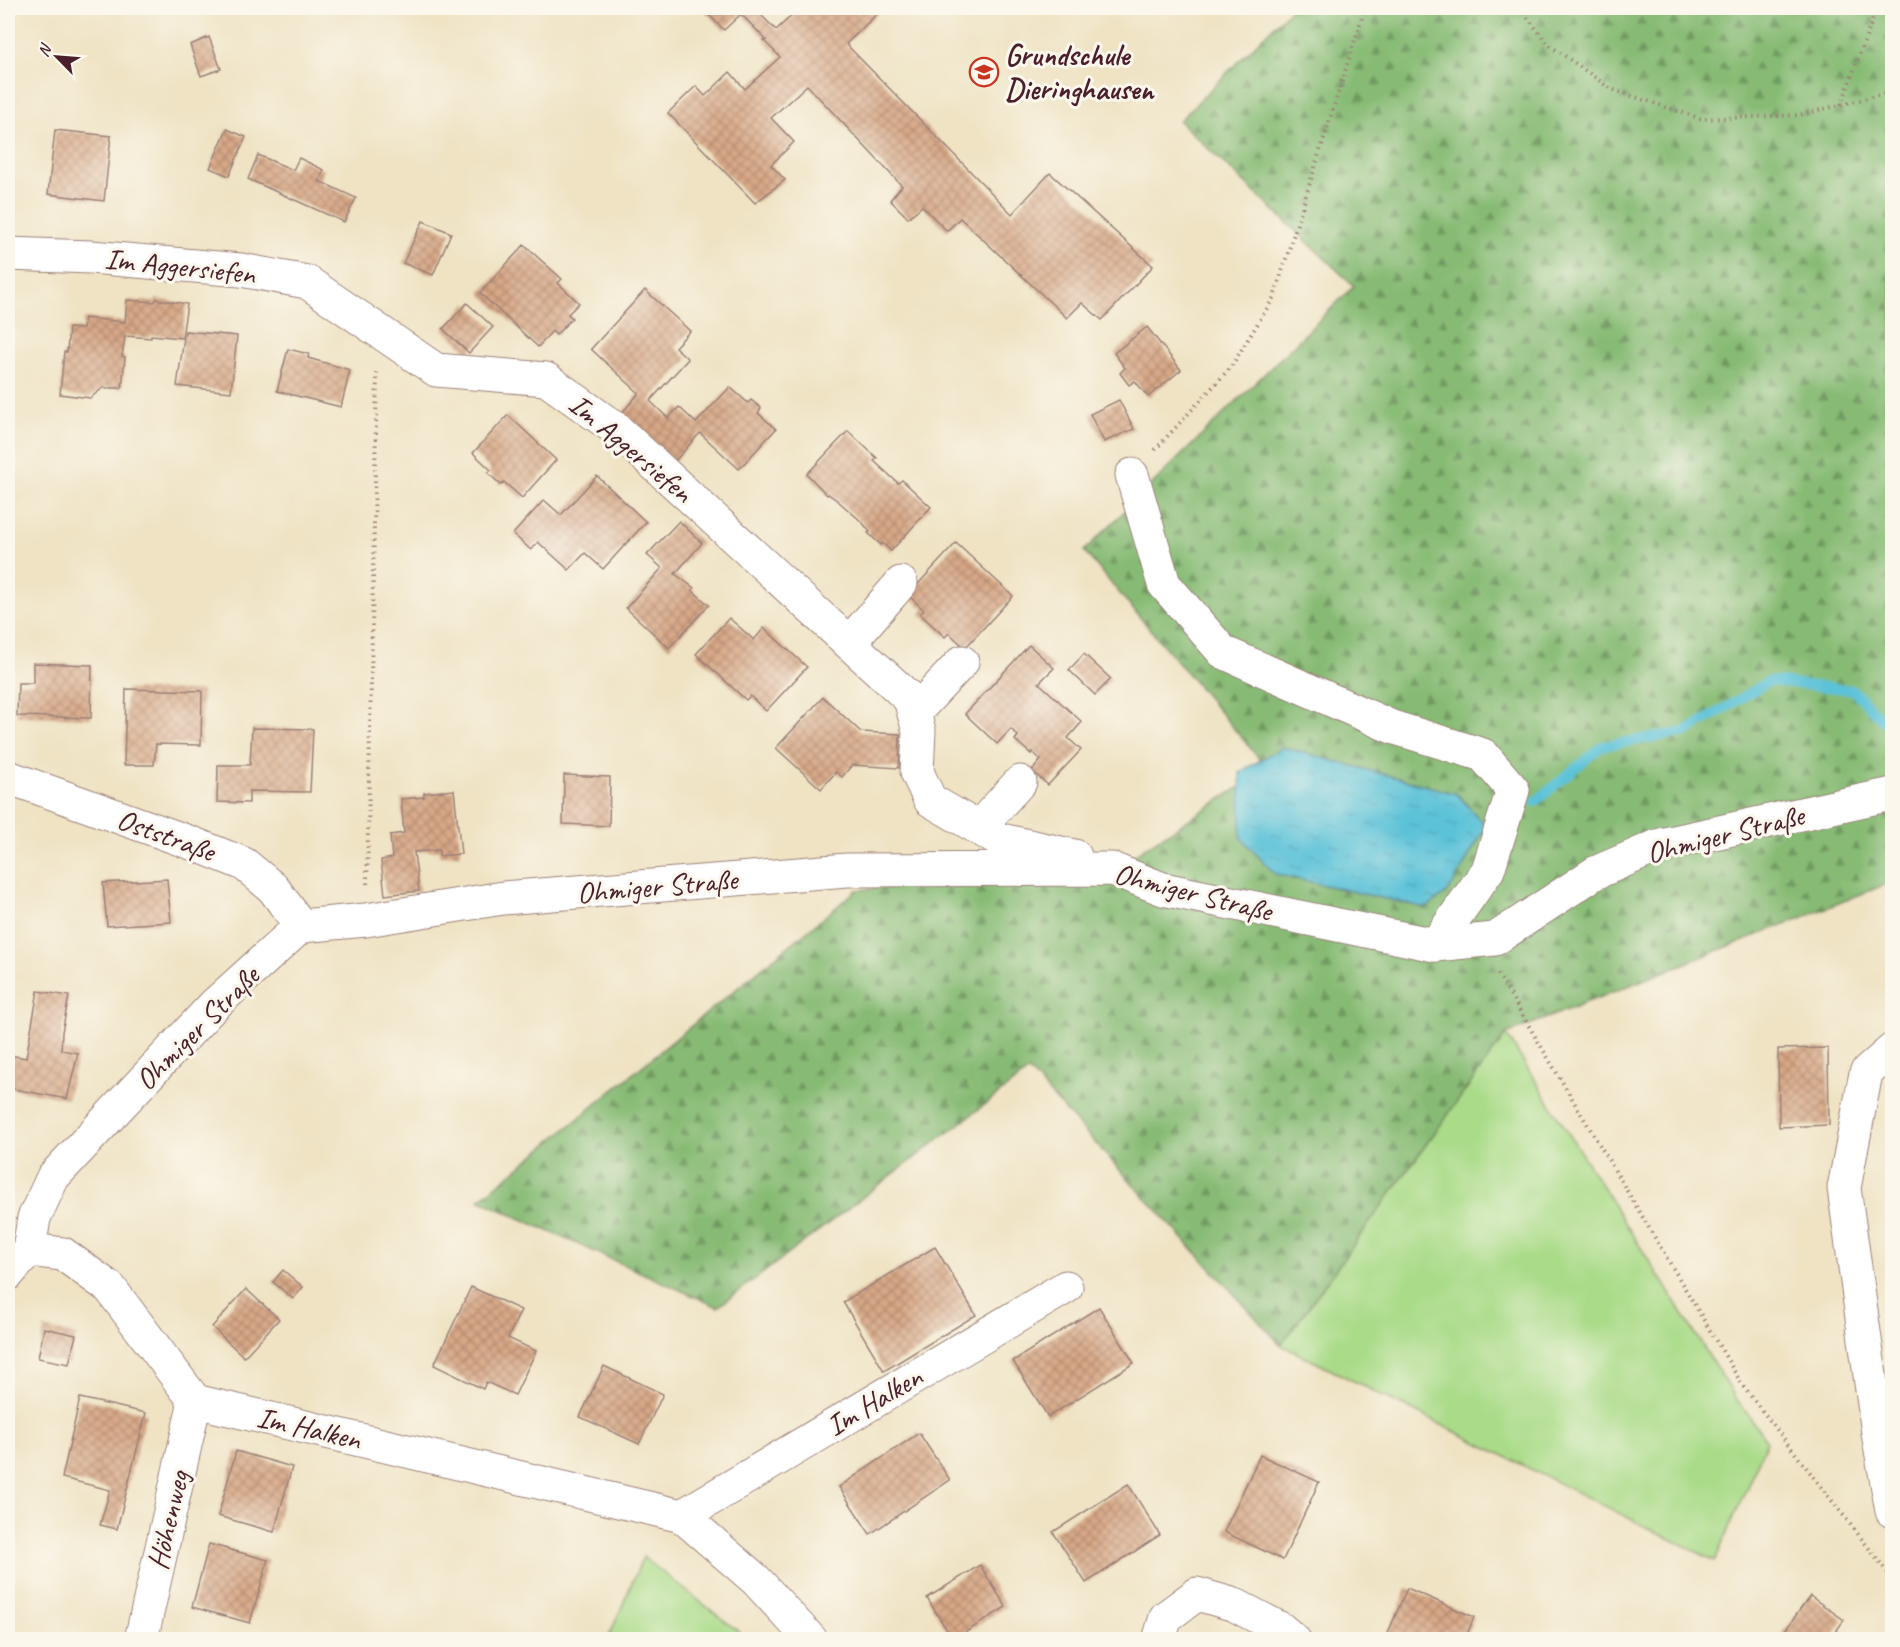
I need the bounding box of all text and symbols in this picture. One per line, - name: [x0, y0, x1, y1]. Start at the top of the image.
- north arrow: [27, 27, 87, 87]
- place label: Grundschule Dieringhausen: [1005, 36, 1156, 108]
- text: N: [33, 40, 57, 60]
- school or university icon: Grundschule Dieringhausen: [968, 56, 1000, 88]
- street label: Im Aggersiefen: [103, 239, 258, 293]
- street label: Im Aggersiefen: [561, 385, 702, 512]
- street label: Ohmiger Straße: [1642, 796, 1810, 872]
- street label: Oststraße: [112, 800, 222, 871]
- street label: Ohmiger Straße: [1110, 854, 1278, 930]
- street label: Ohmiger Straße: [575, 860, 741, 912]
- street label: Ohmiger Straße: [127, 956, 269, 1098]
- street label: Im Halken: [819, 1357, 930, 1444]
- street label: Im Halken: [253, 1398, 366, 1459]
- street label: Höhenweg: [138, 1465, 198, 1573]

